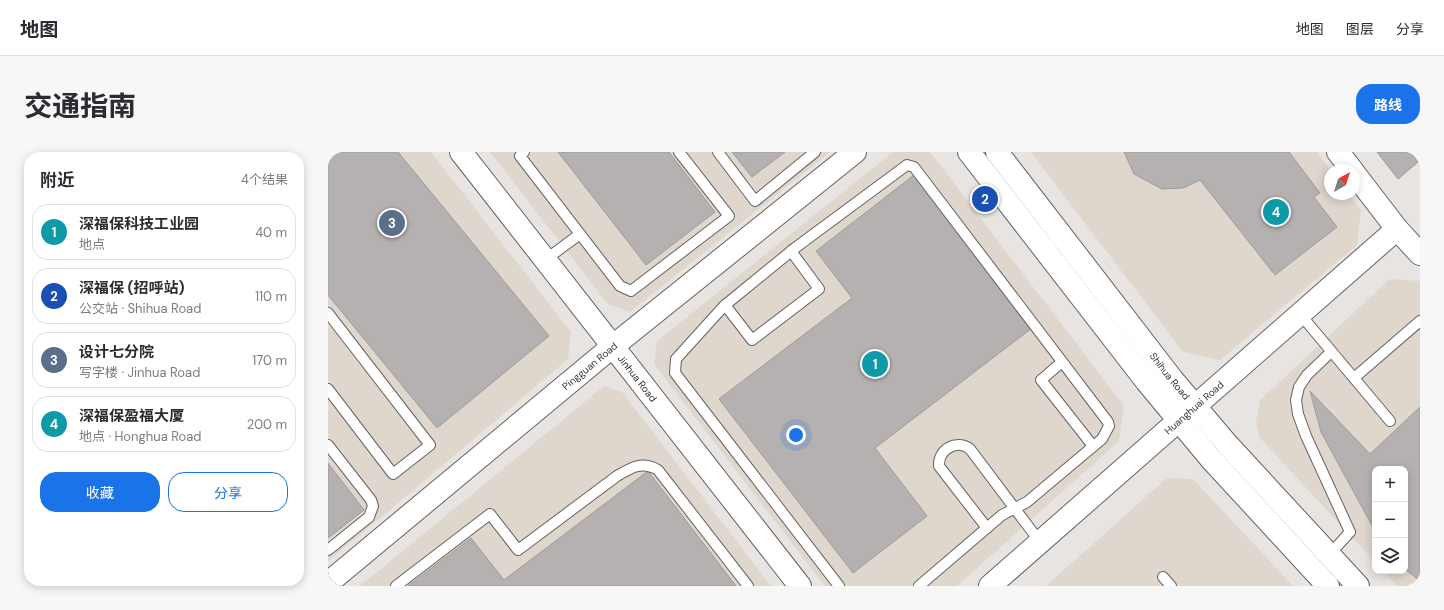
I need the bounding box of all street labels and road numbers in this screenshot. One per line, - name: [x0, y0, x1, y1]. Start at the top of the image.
- street label: Pingguan Road: [559, 339, 620, 393]
- street label: Shihua Road: [1147, 350, 1193, 402]
- street label: Jinhua Road: [615, 352, 660, 405]
- street label: Huanghuai Road: [1162, 378, 1226, 437]

